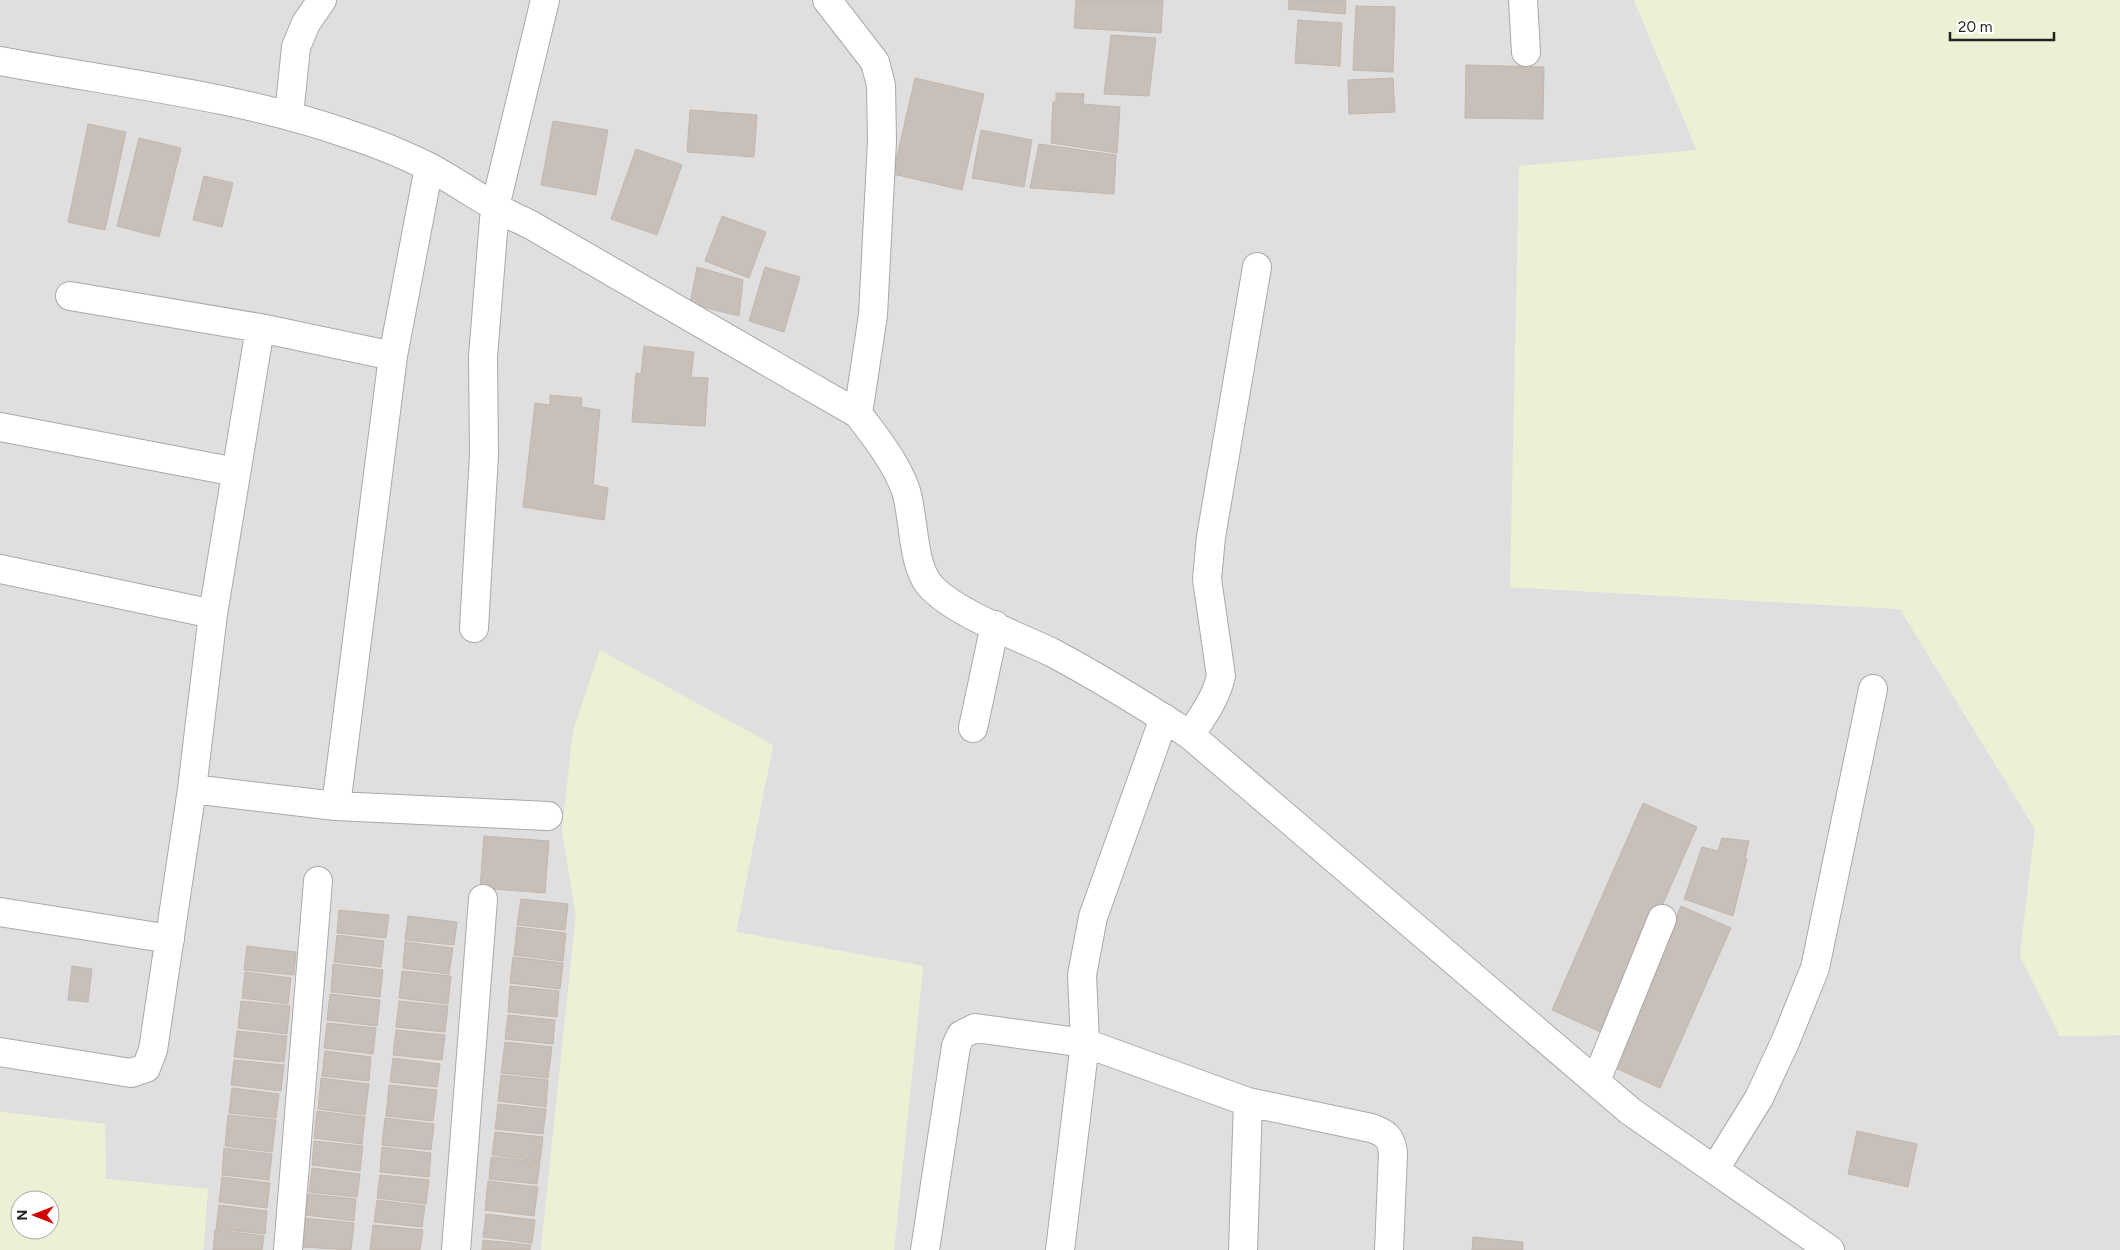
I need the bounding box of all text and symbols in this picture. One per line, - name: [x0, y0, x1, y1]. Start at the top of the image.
- scale bar: [1950, 10, 2054, 42]
- text: 20 m: [1958, 18, 1992, 36]
- north arrow: [10, 1190, 60, 1240]
- text: N: [14, 1210, 31, 1220]

